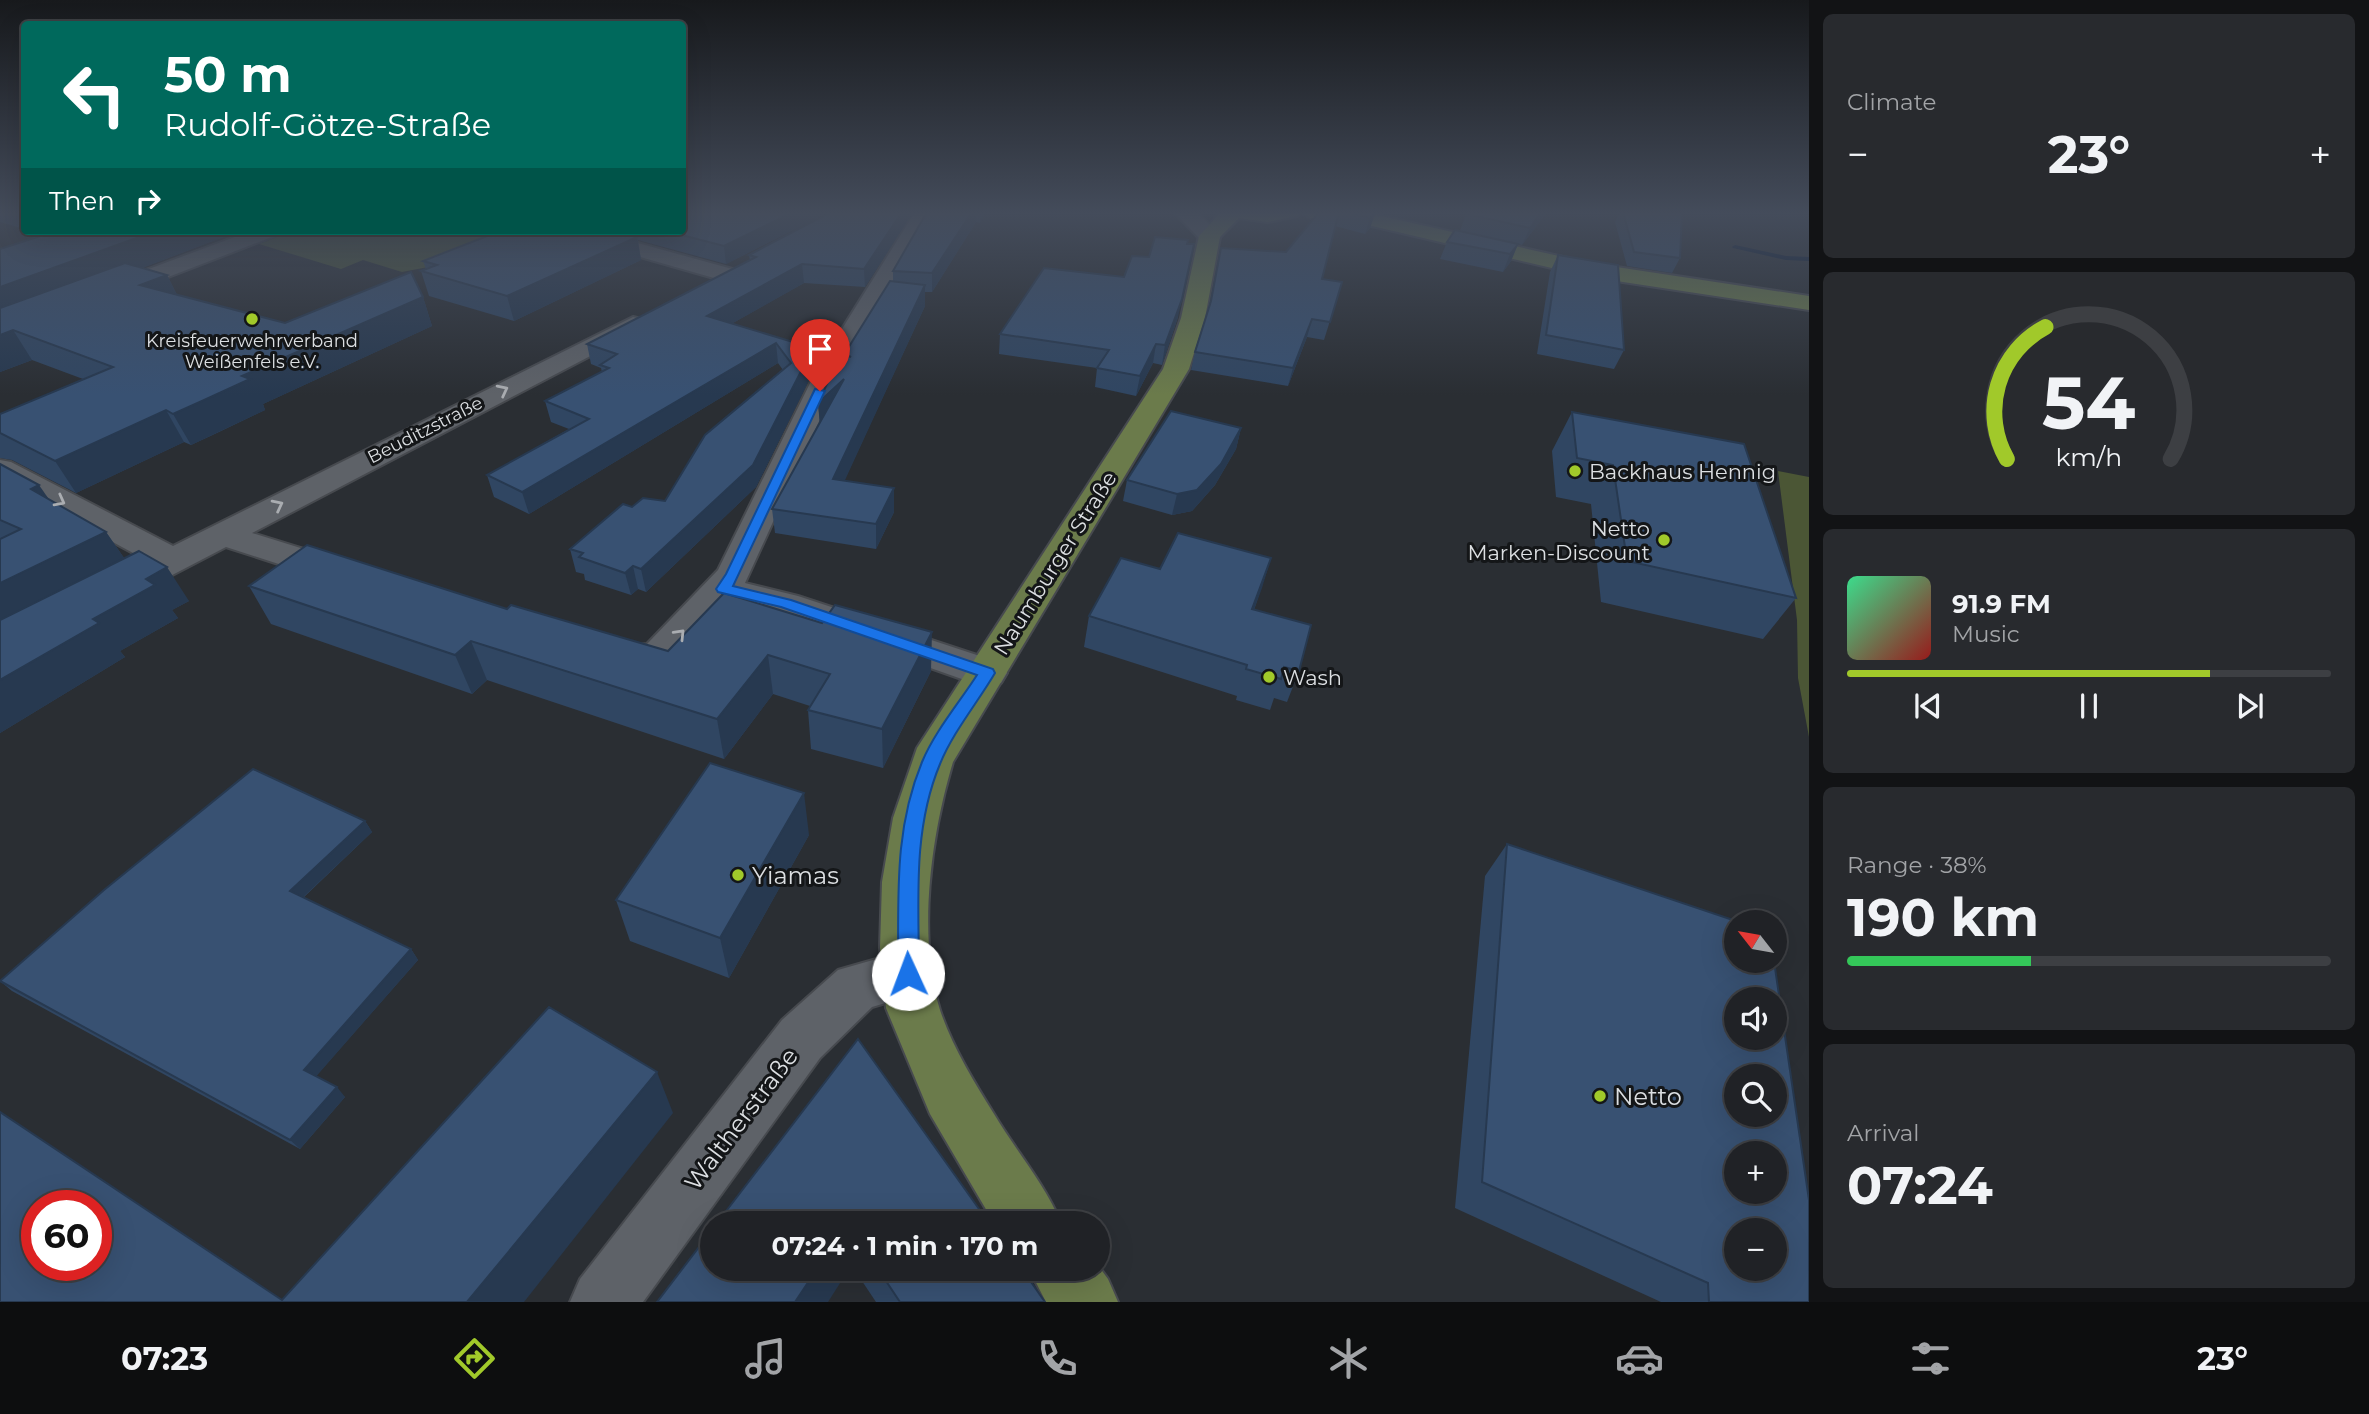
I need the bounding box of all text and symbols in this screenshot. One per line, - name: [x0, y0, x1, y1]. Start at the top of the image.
- text: 50 m: [164, 45, 292, 104]
- icon: left: [49, 49, 140, 140]
- text: Climate: [1847, 88, 1936, 116]
- text: Rudolf-Götze-Straße: [164, 105, 491, 144]
- text: 23°: [2048, 123, 2130, 186]
- text: −: [1847, 131, 1869, 178]
- text: +: [2309, 131, 2331, 178]
- icon: right: [129, 182, 167, 220]
- text: Then: [49, 185, 115, 217]
- marker: Kreisfeuerwehrverband Weißenfels e.V.: [244, 311, 260, 327]
- pin: [790, 319, 850, 391]
- place label: Kreisfeuerwehrverband Weißenfels e.V.: [146, 330, 358, 373]
- icon: arrive: [801, 330, 839, 368]
- text: 54: [2042, 360, 2136, 448]
- one-way arrow: [495, 385, 508, 399]
- street label: Beuditzstraße: [364, 392, 486, 468]
- text: km/h: [2056, 442, 2122, 472]
- place label: Backhaus Hennig: [1589, 459, 1776, 484]
- marker: Backhaus Hennig: [1567, 463, 1583, 479]
- street label: Naumburger Straße: [988, 467, 1122, 659]
- one-way arrow: [53, 493, 66, 506]
- one-way arrow: [271, 500, 283, 514]
- place label: Netto Marken-Discount: [1467, 516, 1650, 565]
- marker: Netto Marken-Discount: [1656, 532, 1672, 548]
- text: 91.9 FM: [1952, 588, 2051, 620]
- text: Music: [1952, 620, 2020, 648]
- one-way arrow: [671, 629, 684, 642]
- place label: Wash: [1283, 665, 1342, 690]
- marker: Wash: [1261, 669, 1277, 685]
- icon: previous: [1909, 687, 1947, 725]
- icon: pause: [2070, 687, 2108, 725]
- icon: next: [2231, 687, 2269, 725]
- text: Range · 38%: [1847, 851, 1987, 879]
- place label: Yiamas: [752, 861, 839, 890]
- marker: Yiamas: [730, 867, 746, 883]
- text: 190 km: [1847, 886, 2039, 949]
- north arrow: [1724, 910, 1787, 973]
- map controls: [1724, 910, 1787, 1281]
- position arrow: [871, 937, 945, 1011]
- button: sound: [1724, 987, 1787, 1050]
- street label: Waltherstraße: [678, 1042, 804, 1196]
- button: search: [1724, 1064, 1787, 1127]
- place label: Netto: [1614, 1082, 1682, 1111]
- marker: Netto: [1592, 1088, 1608, 1104]
- text: Arrival: [1847, 1119, 1920, 1147]
- button: +: [1724, 1141, 1787, 1204]
- text: 07:24: [1847, 1154, 1993, 1217]
- speed limit sign: 60: [21, 1190, 112, 1281]
- button: −: [1724, 1218, 1787, 1281]
- text: 07:24 · 1 min · 170 m: [772, 1230, 1038, 1262]
- icon: directions: [450, 1334, 499, 1383]
- icon: music: [741, 1334, 790, 1383]
- icon: phone: [1033, 1334, 1082, 1383]
- icon: climate: [1324, 1334, 1373, 1383]
- icon: car: [1615, 1334, 1664, 1383]
- icon: filters: [1906, 1334, 1955, 1383]
- text: 07:23: [121, 1339, 208, 1378]
- text: 23°: [2197, 1339, 2248, 1378]

